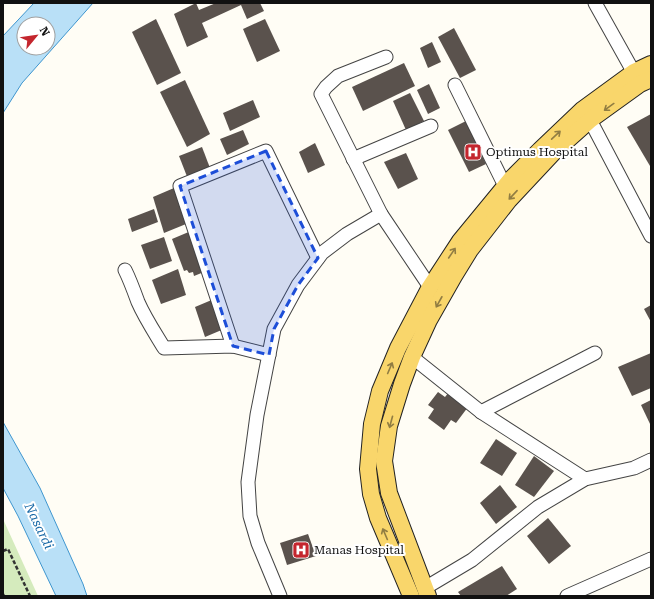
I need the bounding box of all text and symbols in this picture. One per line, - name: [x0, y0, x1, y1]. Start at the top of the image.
- north arrow: [16, 16, 56, 56]
- text: N: [37, 25, 52, 39]
- one-way arrow: [603, 103, 614, 111]
- one-way arrow: [551, 130, 561, 139]
- hospital icon: Optimus Hospital: [463, 142, 483, 162]
- place label: Optimus Hospital: [486, 145, 588, 159]
- one-way arrow: [509, 190, 518, 200]
- one-way arrow: [448, 248, 456, 259]
- one-way arrow: [435, 296, 443, 308]
- one-way arrow: [386, 363, 394, 375]
- one-way arrow: [386, 415, 394, 428]
- water label: Nasardi: [21, 500, 57, 551]
- one-way arrow: [381, 529, 389, 541]
- hospital icon: Manas Hospital: [291, 540, 311, 560]
- place label: Manas Hospital: [314, 543, 404, 557]

